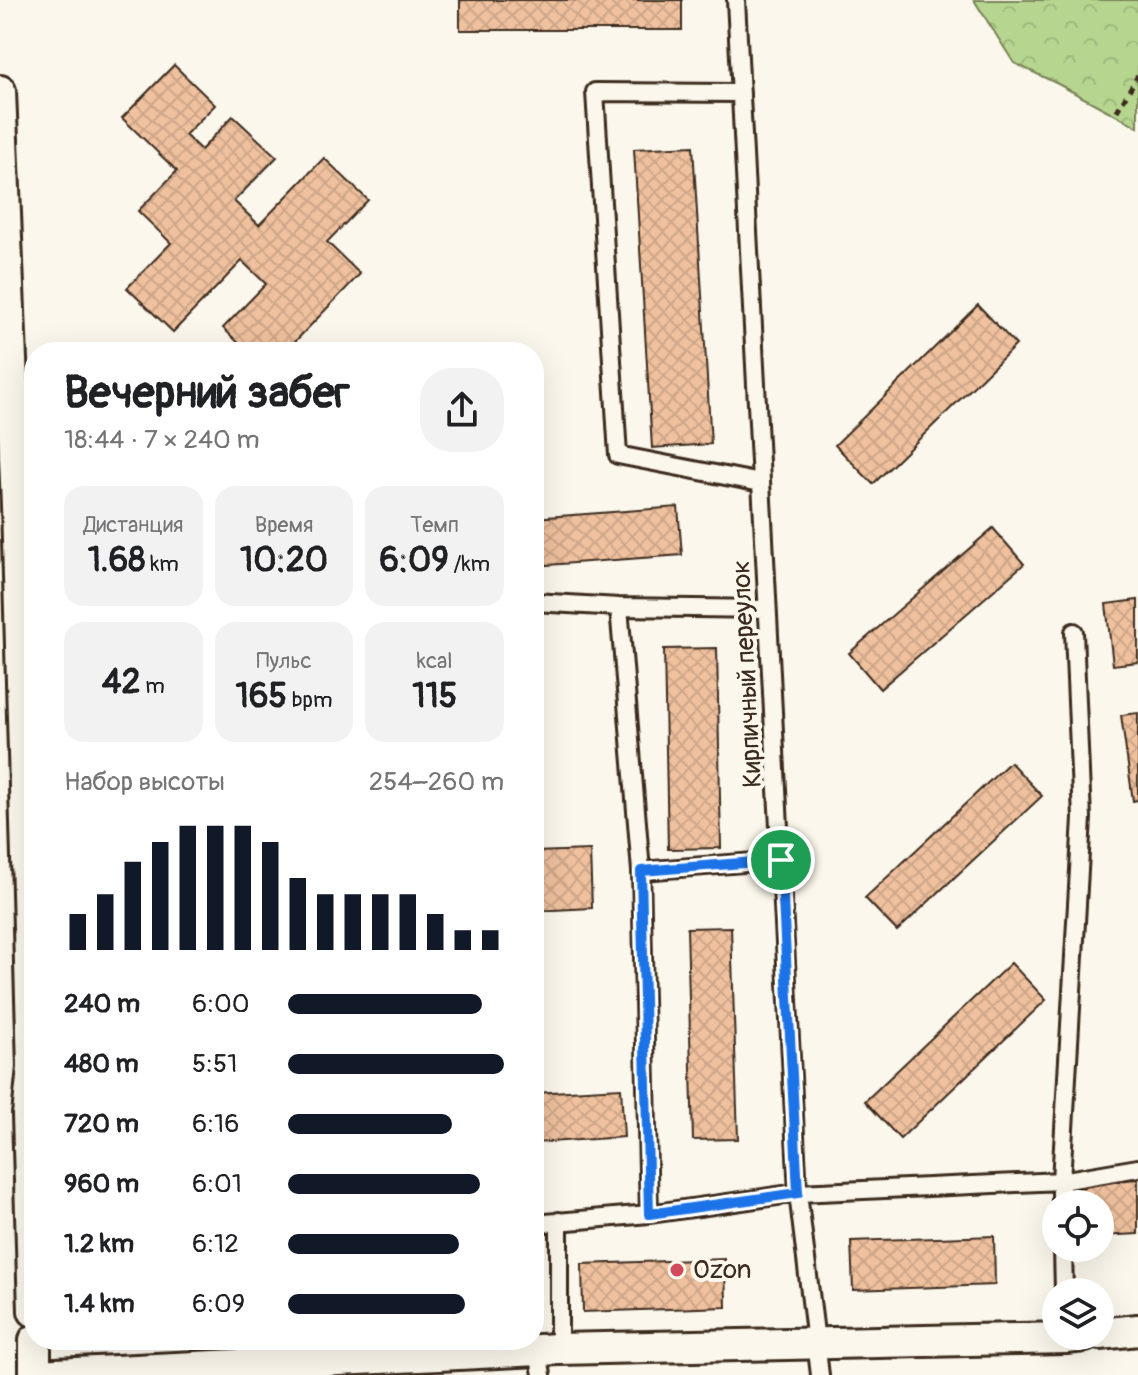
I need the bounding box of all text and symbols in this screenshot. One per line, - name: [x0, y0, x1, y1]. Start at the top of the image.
- text: Вечерний забег: [64, 366, 350, 421]
- button: share: [420, 368, 504, 452]
- text: 18:44 · 7 × 240 m: [64, 424, 260, 456]
- text: Дистанция: [83, 511, 183, 539]
- text: Время: [255, 511, 313, 539]
- text: Темп: [410, 511, 459, 539]
- text: 1.68: [88, 539, 145, 582]
- text: 10:20: [240, 539, 328, 582]
- text: 6:09: [379, 539, 449, 582]
- text: km: [145, 550, 179, 578]
- text: /km: [449, 550, 490, 578]
- street label: Кирпичный переулок: [725, 559, 769, 789]
- text: Пульс: [256, 647, 312, 675]
- text: kcal: [417, 647, 453, 675]
- text: 42: [102, 661, 141, 704]
- text: m: [141, 672, 165, 700]
- text: 165: [235, 675, 287, 718]
- text: 115: [412, 675, 457, 718]
- text: bpm: [287, 686, 333, 714]
- text: Набор высоты: [64, 766, 225, 798]
- text: 254–260 m: [369, 766, 504, 798]
- pin: [747, 826, 815, 894]
- icon: arrive: [759, 838, 803, 882]
- text: 240 m: [64, 988, 140, 1020]
- text: 6:00: [192, 988, 250, 1020]
- text: 480 m: [64, 1048, 139, 1080]
- text: 5:51: [192, 1048, 237, 1080]
- text: 720 m: [64, 1108, 139, 1140]
- text: 6:16: [192, 1108, 239, 1140]
- text: 960 m: [64, 1168, 139, 1200]
- text: 6:01: [192, 1168, 242, 1200]
- map controls: [1042, 1190, 1114, 1350]
- button: locate: [1042, 1190, 1114, 1262]
- text: 1.2 km: [64, 1228, 134, 1260]
- text: 6:12: [192, 1228, 239, 1260]
- place label: Ozon: [693, 1254, 751, 1286]
- marker: Ozon: [668, 1261, 686, 1279]
- button: layers: [1042, 1278, 1114, 1350]
- text: 1.4 km: [64, 1288, 135, 1320]
- text: 6:09: [192, 1288, 245, 1320]

